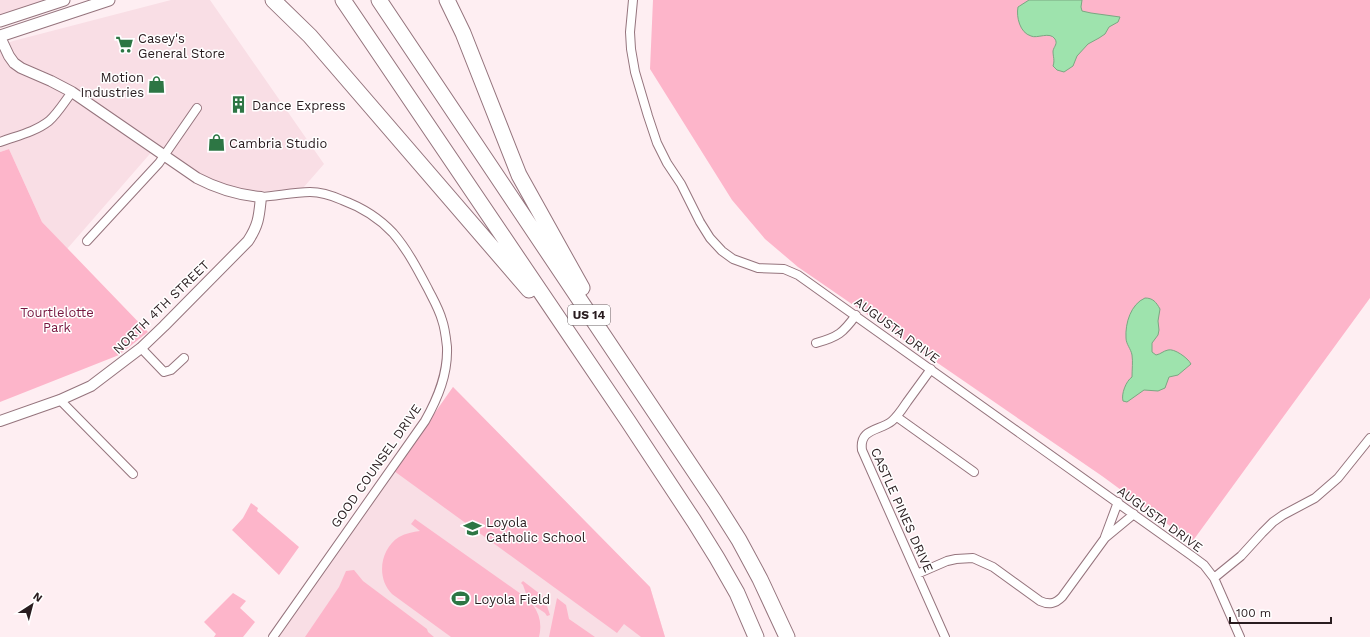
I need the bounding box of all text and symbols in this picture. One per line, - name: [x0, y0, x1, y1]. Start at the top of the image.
- place label: Casey's General Store: [138, 31, 225, 61]
- supermarket icon: Casey's General Store: [115, 35, 135, 55]
- place label: Motion Industries: [81, 70, 144, 100]
- shop icon: Motion Industries: [147, 74, 167, 94]
- building icon: Dance Express: [229, 95, 249, 115]
- place label: Dance Express: [252, 98, 346, 113]
- shop icon: Cambria Studio: [206, 133, 226, 153]
- place label: Cambria Studio: [229, 136, 327, 151]
- street label: NORTH 4TH STREET: [110, 257, 212, 357]
- street label: AUGUSTA DRIVE: [851, 294, 943, 366]
- park label: Tourtlelotte Park: [20, 305, 94, 335]
- road number: US 14: [568, 305, 610, 325]
- street label: GOOD COUNSEL DRIVE: [328, 401, 424, 531]
- street label: CASTLE PINES DRIVE: [868, 445, 936, 575]
- street label: AUGUSTA DRIVE: [1114, 483, 1206, 555]
- place label: Loyola Catholic School: [486, 515, 586, 545]
- school or university icon: Loyola Catholic School: [463, 519, 483, 539]
- north arrow: [12, 585, 52, 625]
- sports icon: Loyola Field: [451, 589, 471, 609]
- text: N: [30, 590, 45, 605]
- place label: Loyola Field: [474, 592, 550, 607]
- scale bar: [1230, 599, 1331, 625]
- text: 100 m: [1236, 606, 1271, 620]

